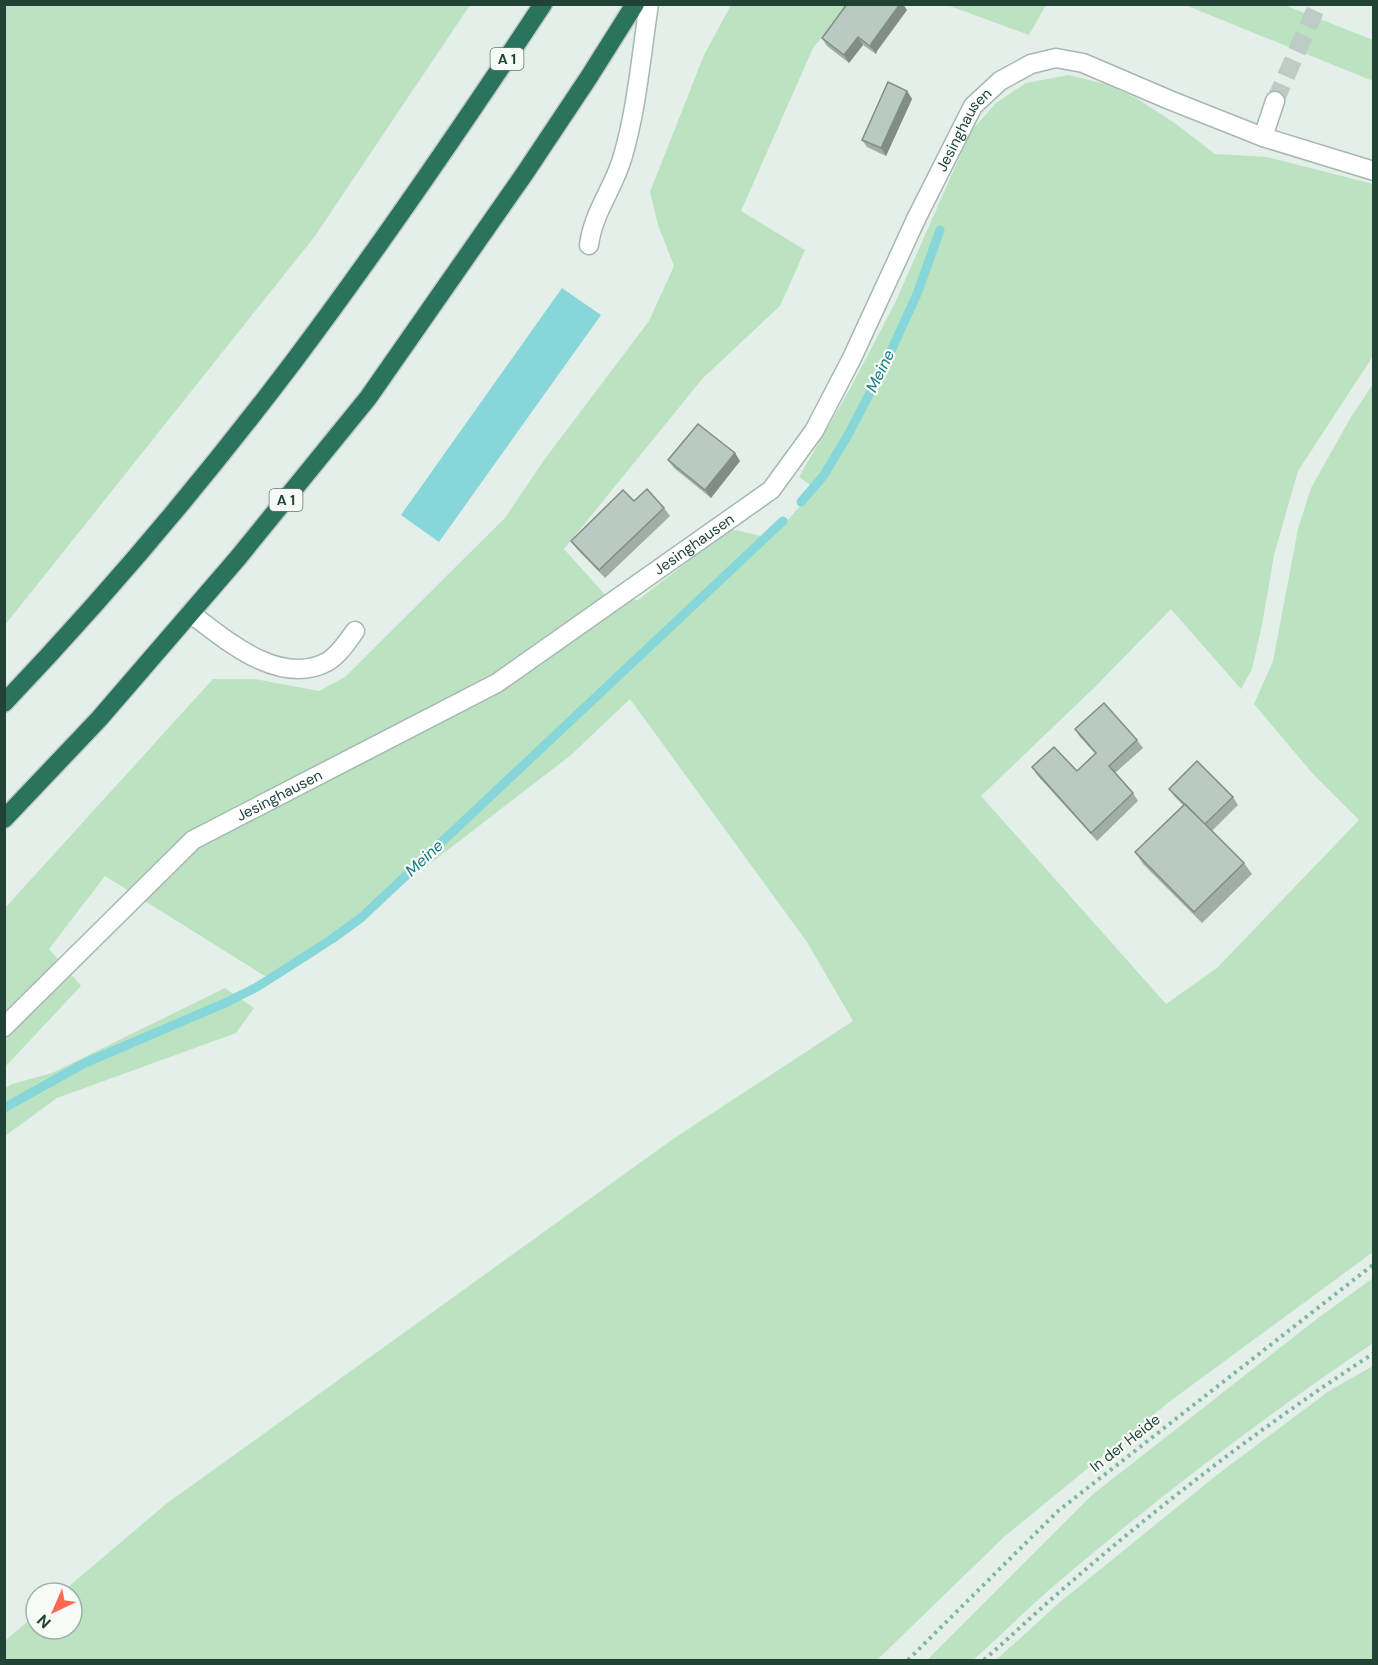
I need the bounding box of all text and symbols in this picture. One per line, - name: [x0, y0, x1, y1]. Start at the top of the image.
- road number: A 1: [490, 48, 524, 70]
- street label: Jesinghausen: [932, 84, 996, 175]
- water label: Meine: [861, 346, 899, 396]
- road number: A 1: [270, 489, 302, 511]
- street label: Jesinghausen: [650, 509, 738, 580]
- street label: Jesinghausen: [233, 765, 326, 826]
- water label: Meine: [400, 835, 448, 881]
- street label: In der Heide: [1086, 1409, 1164, 1477]
- north arrow: [24, 1581, 84, 1641]
- text: N: [32, 1610, 55, 1633]

